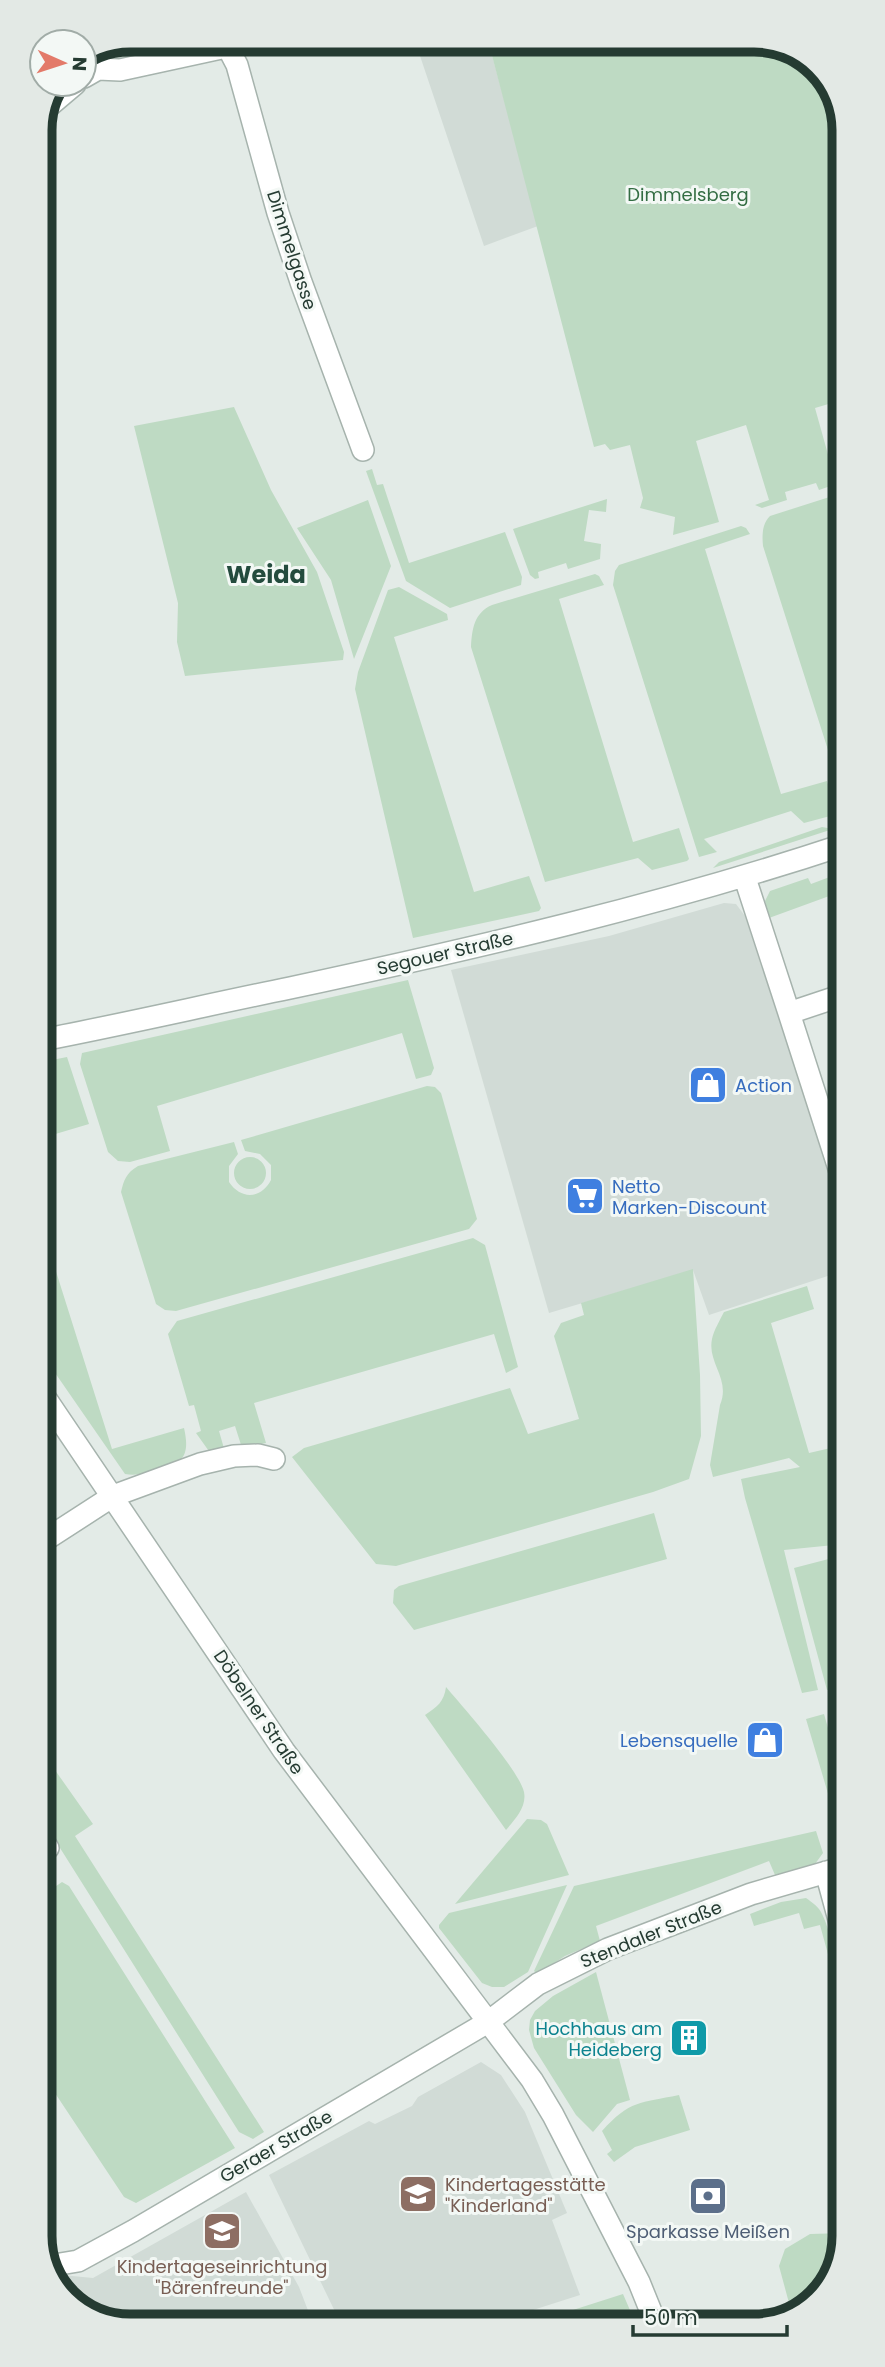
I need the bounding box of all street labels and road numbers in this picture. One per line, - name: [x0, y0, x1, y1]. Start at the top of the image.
- street label: Dimmelgasse: [261, 187, 323, 313]
- street label: Segouer Straße: [374, 925, 516, 981]
- street label: Döbelner Straße: [208, 1645, 310, 1779]
- street label: Stendaler Straße: [576, 1894, 726, 1974]
- street label: Geraer Straße: [215, 2104, 337, 2188]

